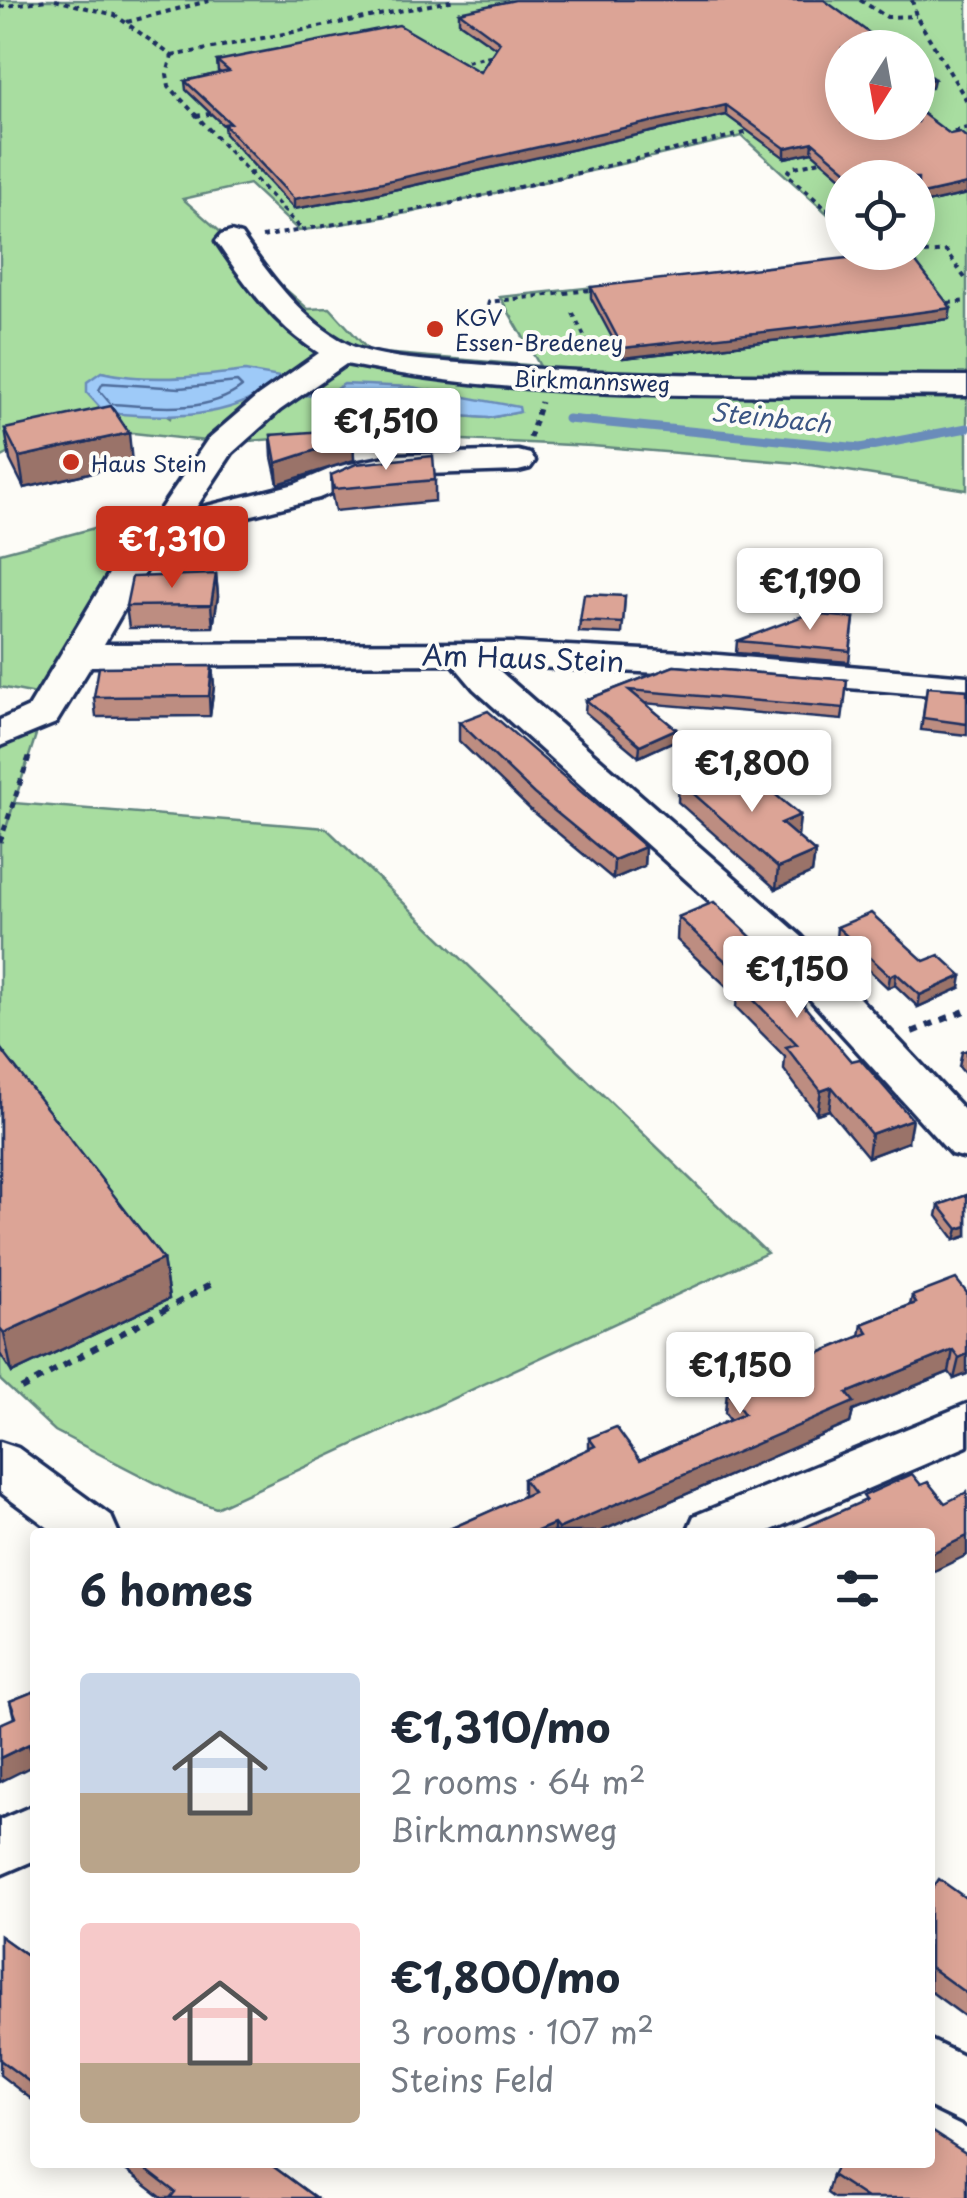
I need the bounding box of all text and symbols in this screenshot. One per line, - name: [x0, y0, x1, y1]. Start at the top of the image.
- north arrow: [825, 30, 935, 140]
- map controls: [825, 30, 935, 270]
- button: locate: [825, 160, 935, 270]
- place label: KGV Essen-Bredeney: [455, 300, 623, 358]
- marker: KGV Essen-Bredeney: [424, 318, 446, 340]
- street label: Birkmannsweg: [513, 361, 671, 399]
- pin: €1,510: [305, 388, 467, 473]
- water label: Steinbach: [709, 392, 833, 442]
- text: €1,510: [333, 396, 439, 444]
- place label: Haus Stein: [91, 446, 207, 479]
- marker: Haus Stein: [60, 451, 82, 473]
- pin: €1,310: [91, 506, 253, 591]
- text: €1,310: [118, 514, 226, 562]
- pin: €1,190: [729, 548, 891, 633]
- text: €1,190: [759, 556, 861, 604]
- street label: Am Haus Stein: [421, 632, 625, 682]
- pin: €1,800: [671, 730, 833, 815]
- text: €1,800: [694, 738, 810, 786]
- pin: €1,150: [716, 936, 878, 1021]
- text: €1,150: [745, 944, 849, 992]
- pin: €1,150: [659, 1332, 821, 1417]
- text: €1,150: [688, 1340, 792, 1388]
- text: 6 homes: [80, 1557, 253, 1620]
- icon: filters: [830, 1561, 885, 1616]
- text: €1,310/mo: [390, 1694, 610, 1757]
- icon: home: [160, 1713, 280, 1833]
- text: 2 rooms · 64 m²: [390, 1757, 646, 1805]
- text: Birkmannsweg: [390, 1805, 618, 1853]
- text: €1,800/mo: [390, 1944, 620, 2007]
- icon: home: [160, 1963, 280, 2083]
- text: 3 rooms · 107 m²: [390, 2007, 654, 2055]
- text: Steins Feld: [390, 2055, 554, 2103]

